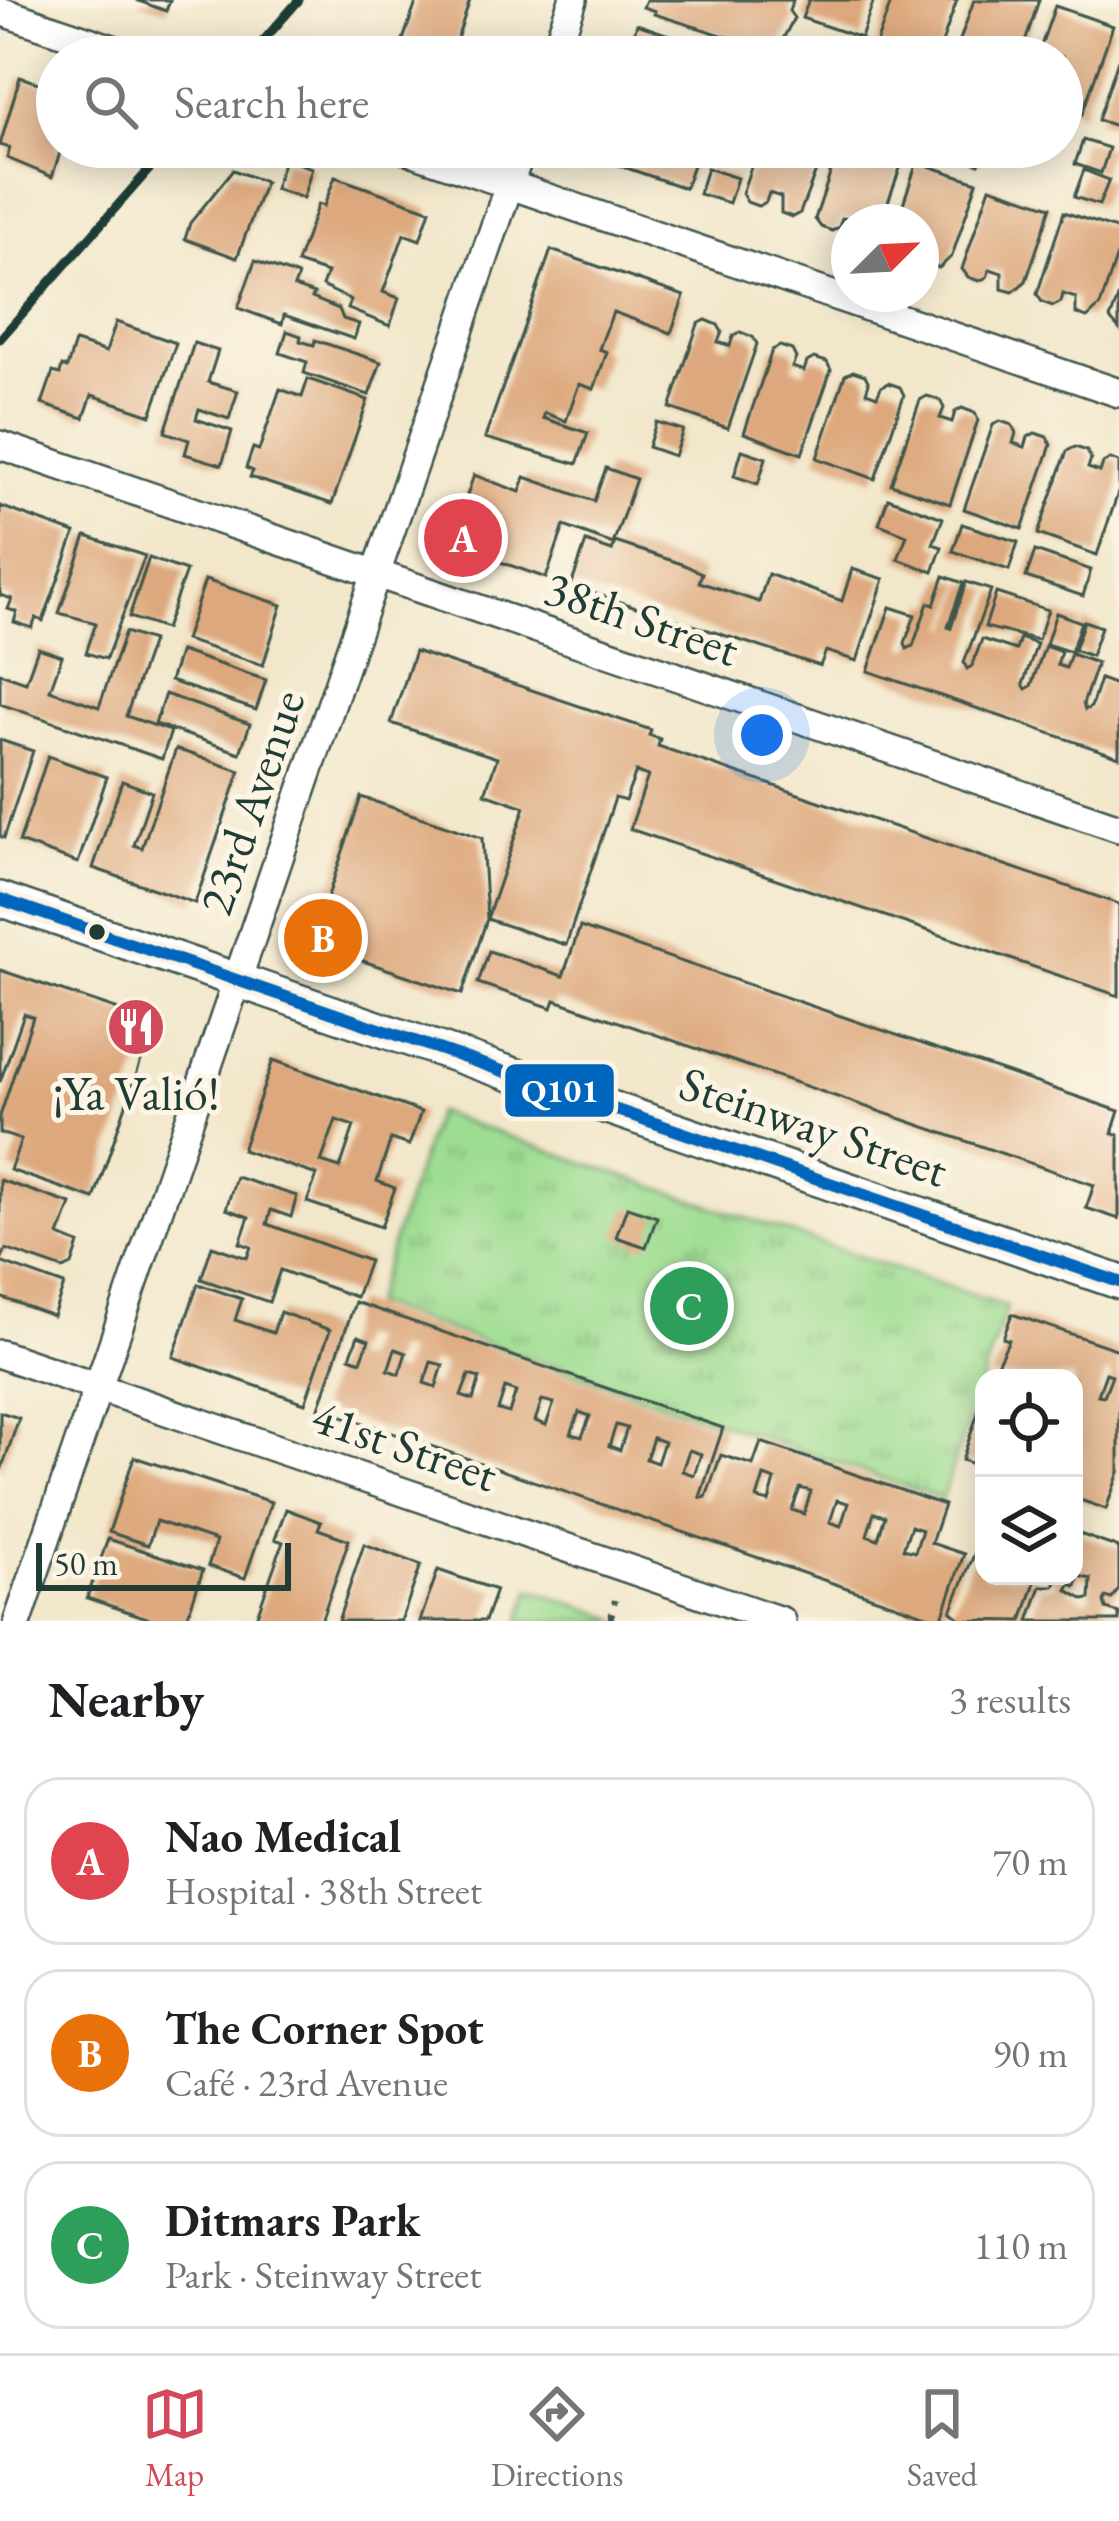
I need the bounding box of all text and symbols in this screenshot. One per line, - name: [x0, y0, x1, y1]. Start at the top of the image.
- search box: [36, 36, 1083, 168]
- icon: search: [78, 69, 144, 135]
- text: Search here: [174, 73, 369, 131]
- north arrow: [831, 204, 939, 312]
- pin: A: [424, 493, 502, 583]
- street label: 38th Street: [537, 556, 747, 680]
- street label: 23rd Avenue: [184, 681, 318, 923]
- your location: [732, 705, 792, 765]
- pin: B: [284, 893, 362, 983]
- unlabelled marker: [86, 921, 108, 943]
- restaurant icon: ¡Ya Valió!: [105, 996, 167, 1058]
- street label: Steinway Street: [672, 1051, 956, 1201]
- place label: ¡Ya Valió!: [52, 1062, 220, 1124]
- line badge: Q101: [503, 1062, 616, 1119]
- text: Q101: [521, 1069, 599, 1112]
- pin: C: [650, 1261, 728, 1351]
- map controls: [975, 1369, 1083, 1585]
- button: locate: [975, 1369, 1083, 1477]
- street label: 41st Street: [304, 1384, 506, 1506]
- button: layers: [975, 1477, 1083, 1585]
- scale bar: [36, 1537, 291, 1590]
- text: 50 m: [54, 1542, 118, 1585]
- text: Nearby: [48, 1666, 204, 1732]
- text: 3 results: [949, 1674, 1071, 1725]
- text: Nao Medical: [165, 1807, 401, 1865]
- text: A: [76, 1836, 104, 1887]
- text: 70 m: [992, 1836, 1068, 1887]
- text: Hospital · 38th Street: [165, 1865, 482, 1916]
- text: The Corner Spot: [165, 1999, 484, 2057]
- text: B: [78, 2028, 102, 2079]
- text: 90 m: [992, 2028, 1068, 2079]
- text: Café · 23rd Avenue: [165, 2057, 448, 2108]
- text: Ditmars Park: [165, 2191, 420, 2249]
- text: C: [76, 2220, 104, 2271]
- text: 110 m: [974, 2220, 1068, 2271]
- text: Park · Steinway Street: [165, 2249, 482, 2300]
- tab: Map: [142, 2381, 208, 2496]
- tab: Directions: [491, 2381, 624, 2496]
- tab: Saved: [907, 2381, 977, 2496]

